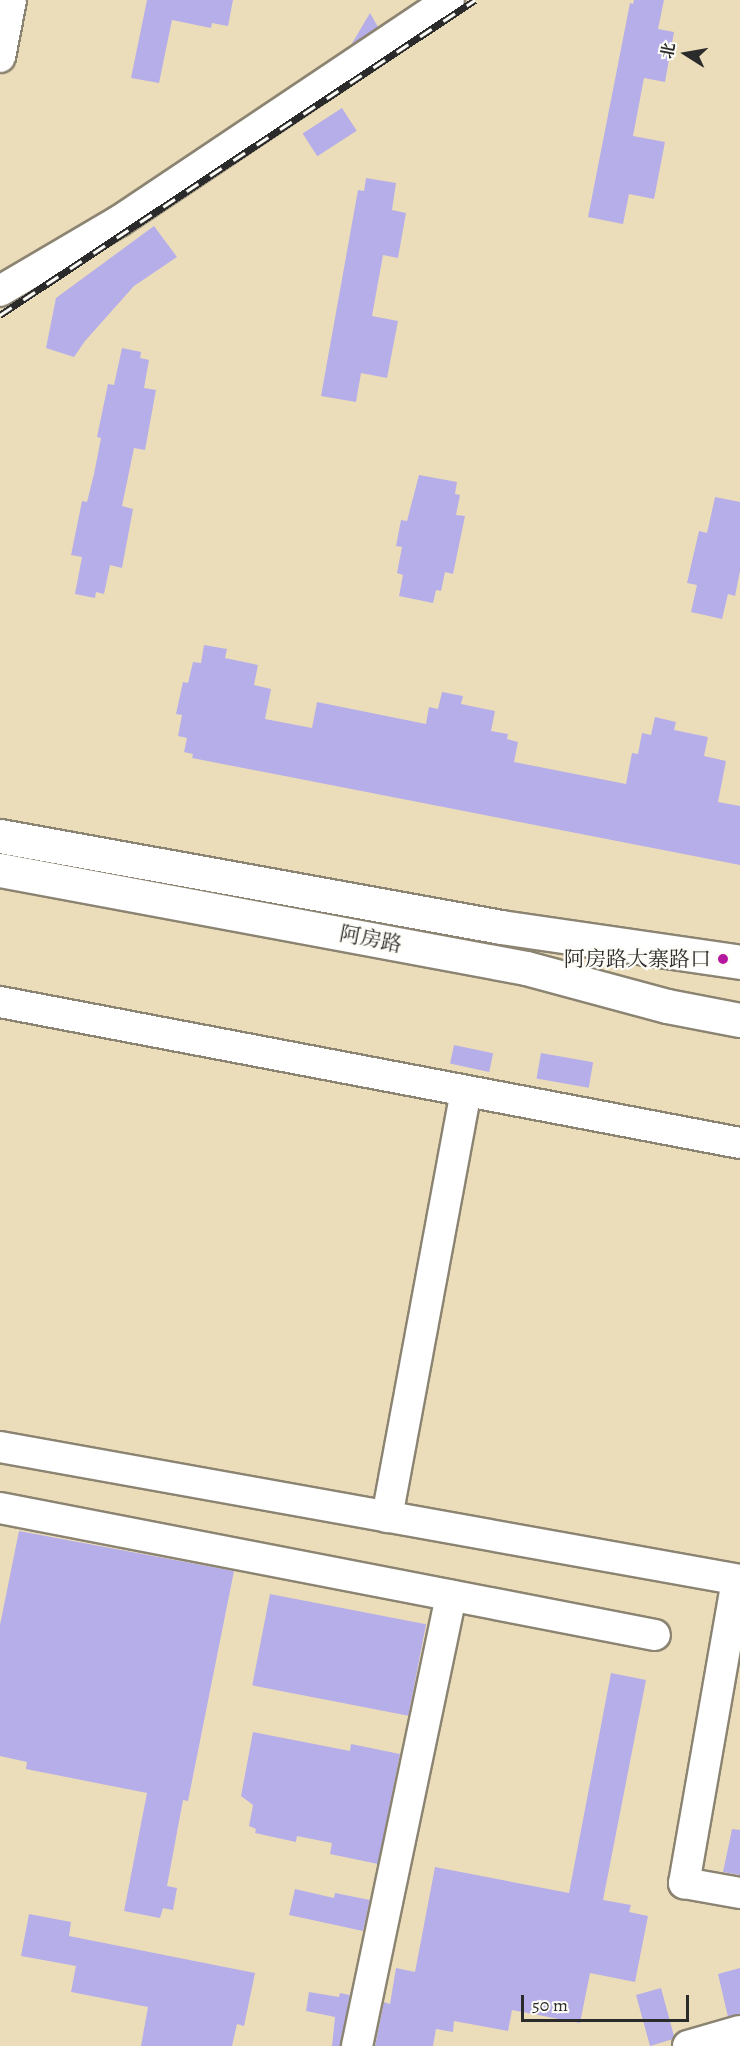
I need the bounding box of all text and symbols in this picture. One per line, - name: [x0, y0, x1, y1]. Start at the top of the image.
- north arrow: [656, 24, 716, 84]
- text: 北: [656, 41, 681, 61]
- street label: 阿房路: [338, 921, 404, 957]
- place label: 阿房路大寨路口: [564, 946, 711, 972]
- marker: 阿房路大寨路口: [716, 952, 730, 966]
- scale bar: [524, 1983, 692, 2021]
- text: 50 m: [532, 1993, 568, 2017]

